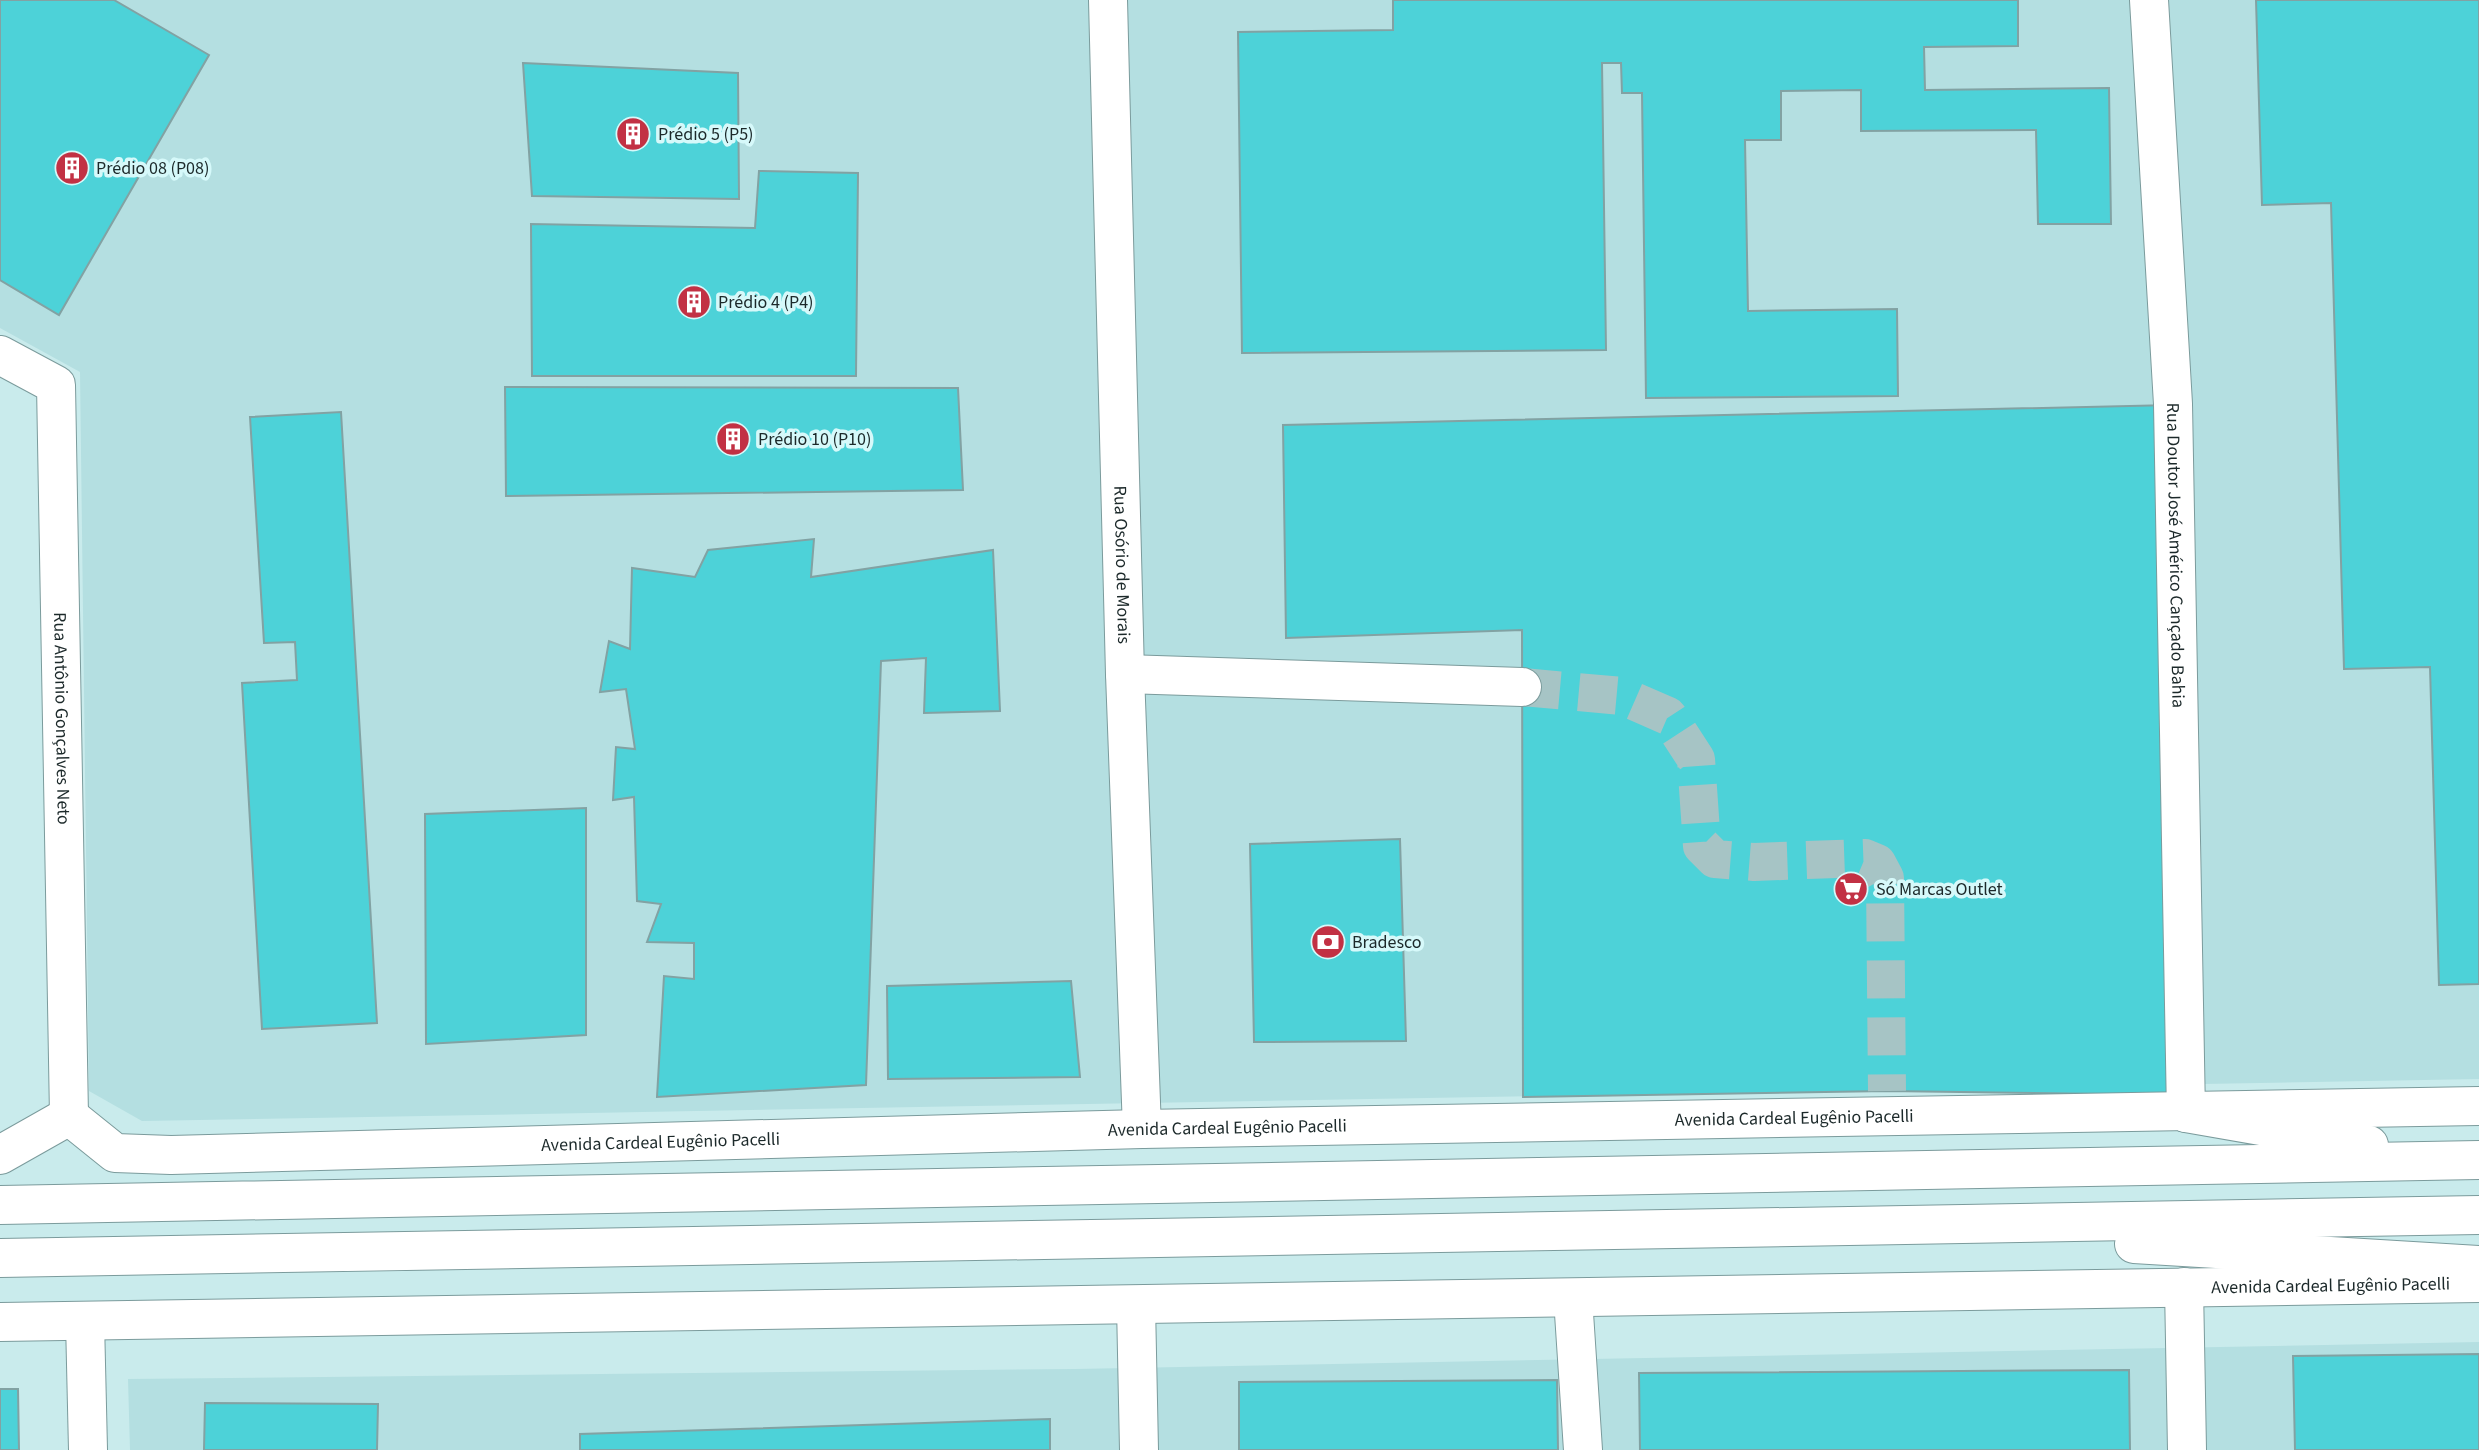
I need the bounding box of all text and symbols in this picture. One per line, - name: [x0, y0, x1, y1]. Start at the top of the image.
- building icon: Prédio 5 (P5): [614, 115, 652, 153]
- place label: Prédio 5 (P5): [658, 122, 754, 147]
- building icon: Prédio 08 (P08): [53, 149, 91, 187]
- place label: Prédio 08 (P08): [96, 156, 209, 181]
- building icon: Prédio 4 (P4): [675, 283, 713, 321]
- place label: Prédio 4 (P4): [718, 290, 814, 315]
- street label: Rua Doutor José Américo Cançado Bahia: [2160, 402, 2191, 708]
- building icon: Prédio 10 (P10): [714, 420, 752, 458]
- place label: Prédio 10 (P10): [758, 427, 871, 452]
- street label: Rua Osório de Morais: [1108, 485, 1137, 644]
- street label: Rua Antônio Gonçalves Neto: [48, 612, 76, 825]
- supermarket icon: Só Marcas Outlet: [1832, 870, 1870, 908]
- place label: Só Marcas Outlet: [1876, 877, 2003, 902]
- bank icon: Bradesco: [1309, 923, 1347, 961]
- place label: Bradesco: [1352, 930, 1422, 955]
- street label: Avenida Cardeal Eugênio Pacelli: [1675, 1103, 1914, 1132]
- street label: Avenida Cardeal Eugênio Pacelli: [1108, 1113, 1347, 1142]
- street label: Avenida Cardeal Eugênio Pacelli: [541, 1126, 780, 1158]
- street label: Avenida Cardeal Eugênio Pacelli: [2211, 1271, 2450, 1300]

